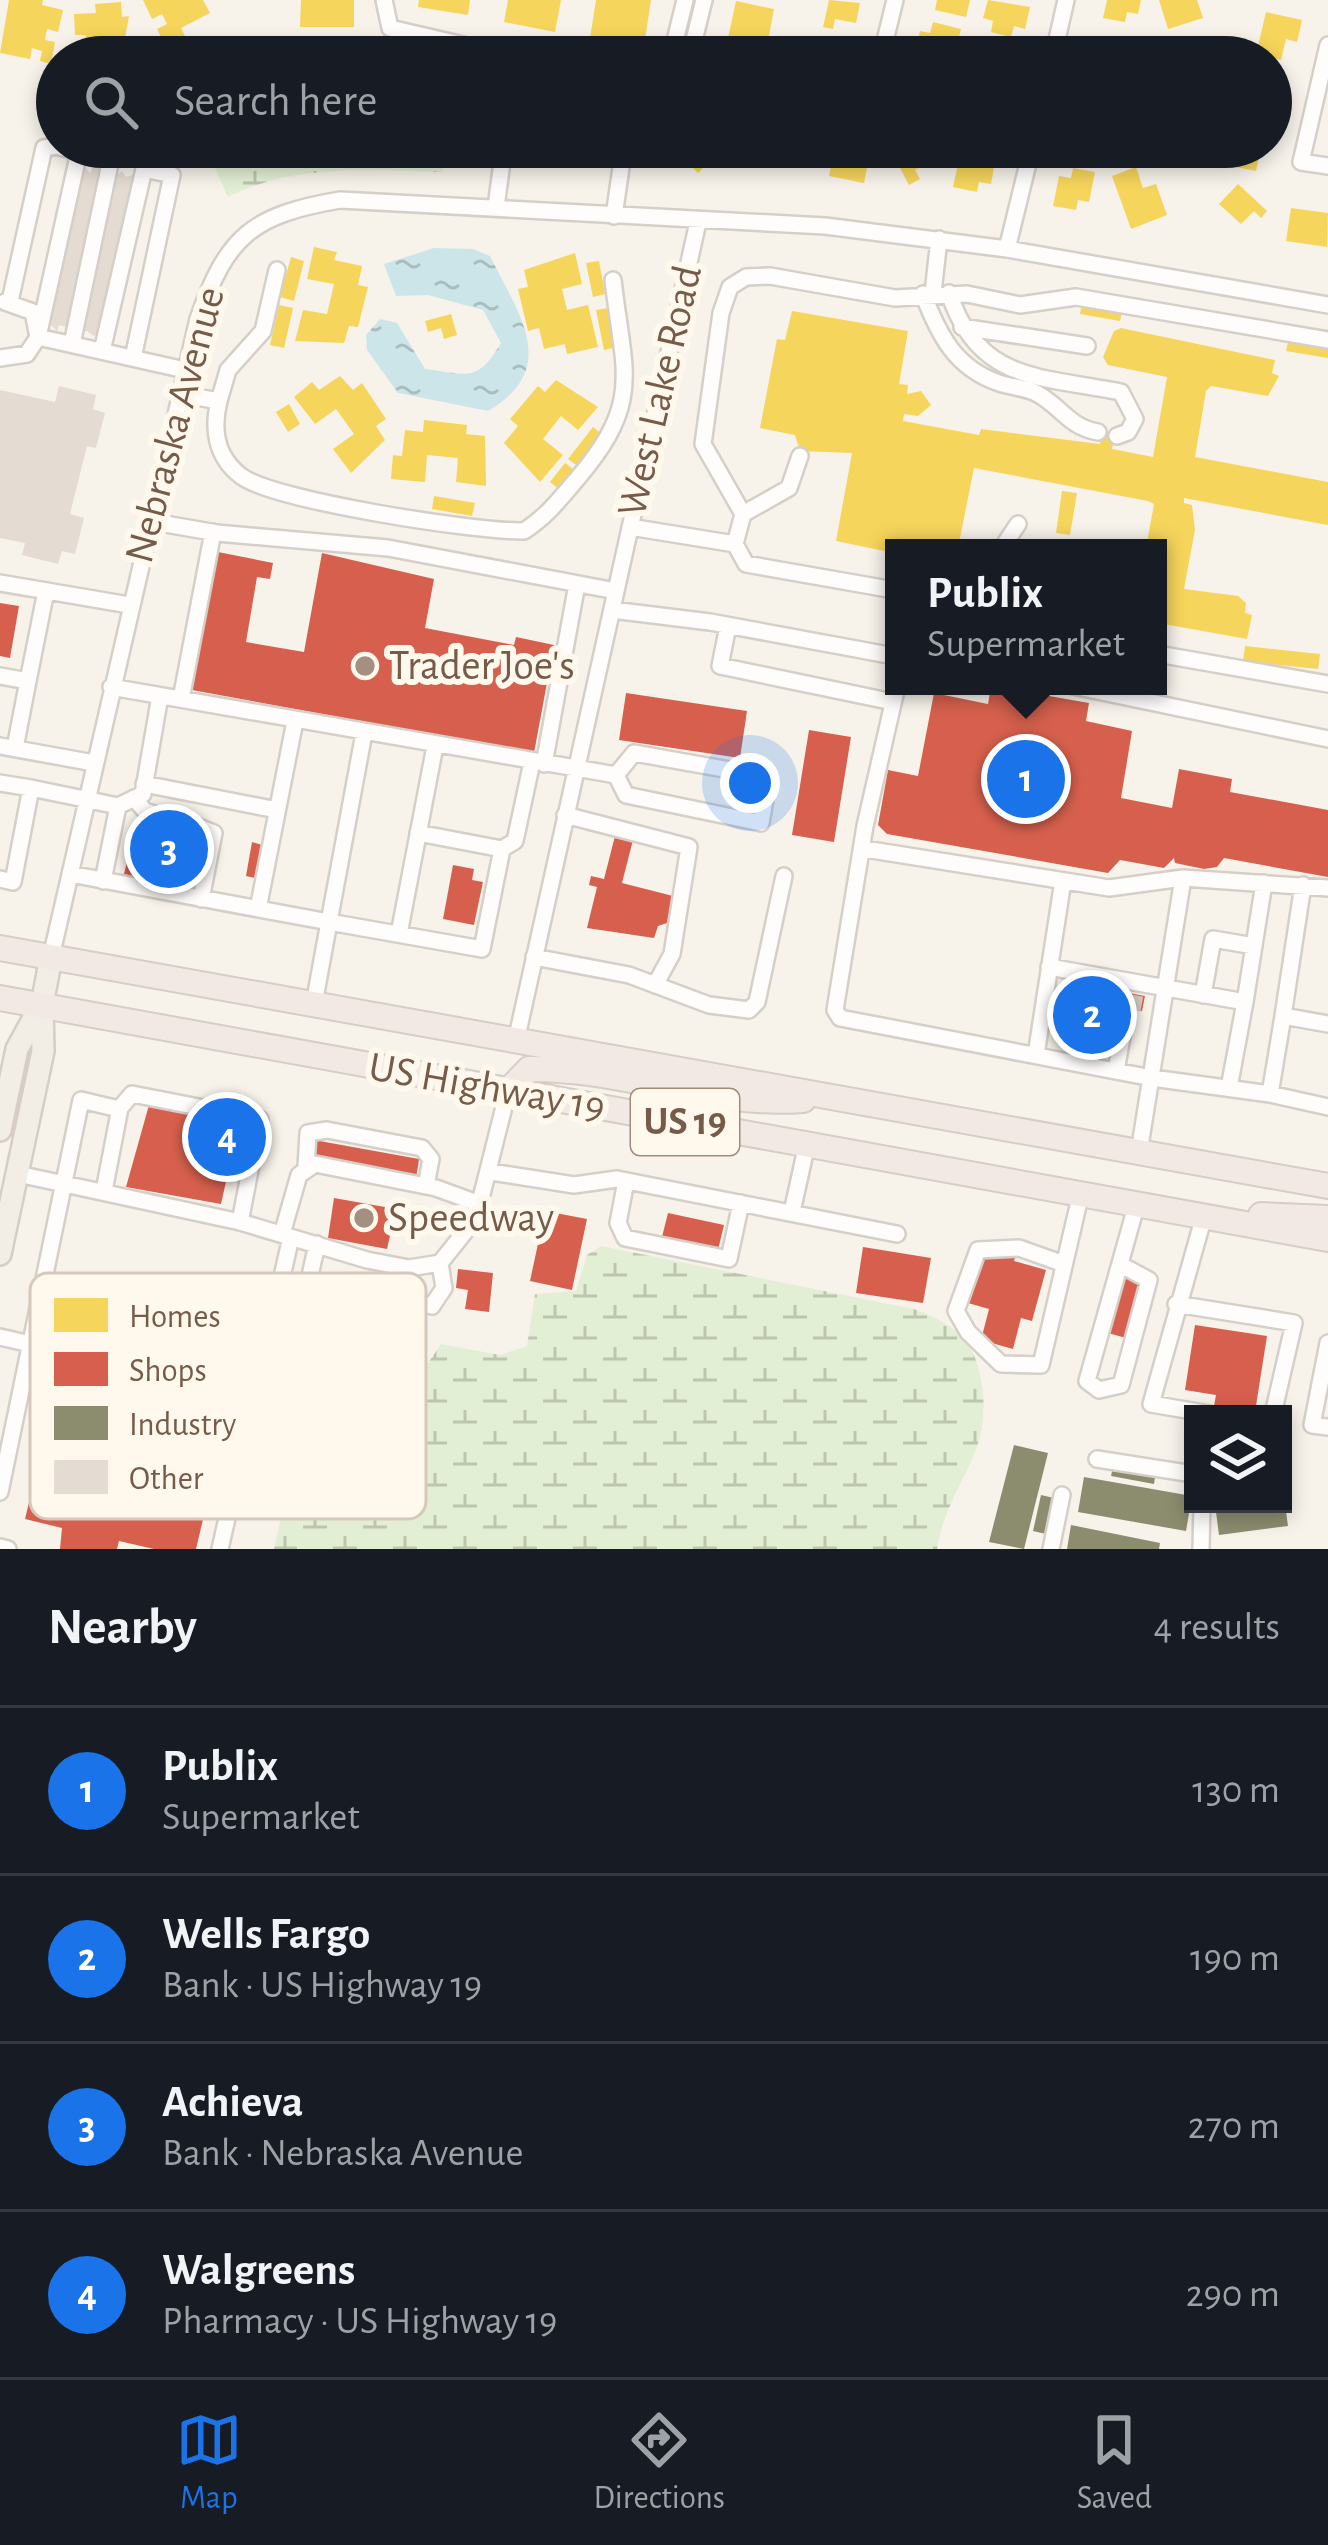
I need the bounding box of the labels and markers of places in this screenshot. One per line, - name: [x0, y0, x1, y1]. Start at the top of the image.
- place label: Trader Joe's: [389, 645, 575, 687]
- marker: Trader Joe's: [352, 653, 378, 679]
- pin: 1: [987, 734, 1065, 824]
- pin: 3: [130, 804, 208, 894]
- pin: 2: [1053, 970, 1131, 1060]
- pin: 4: [188, 1092, 266, 1182]
- place label: Speedway: [388, 1197, 554, 1239]
- marker: Speedway: [351, 1205, 377, 1231]

